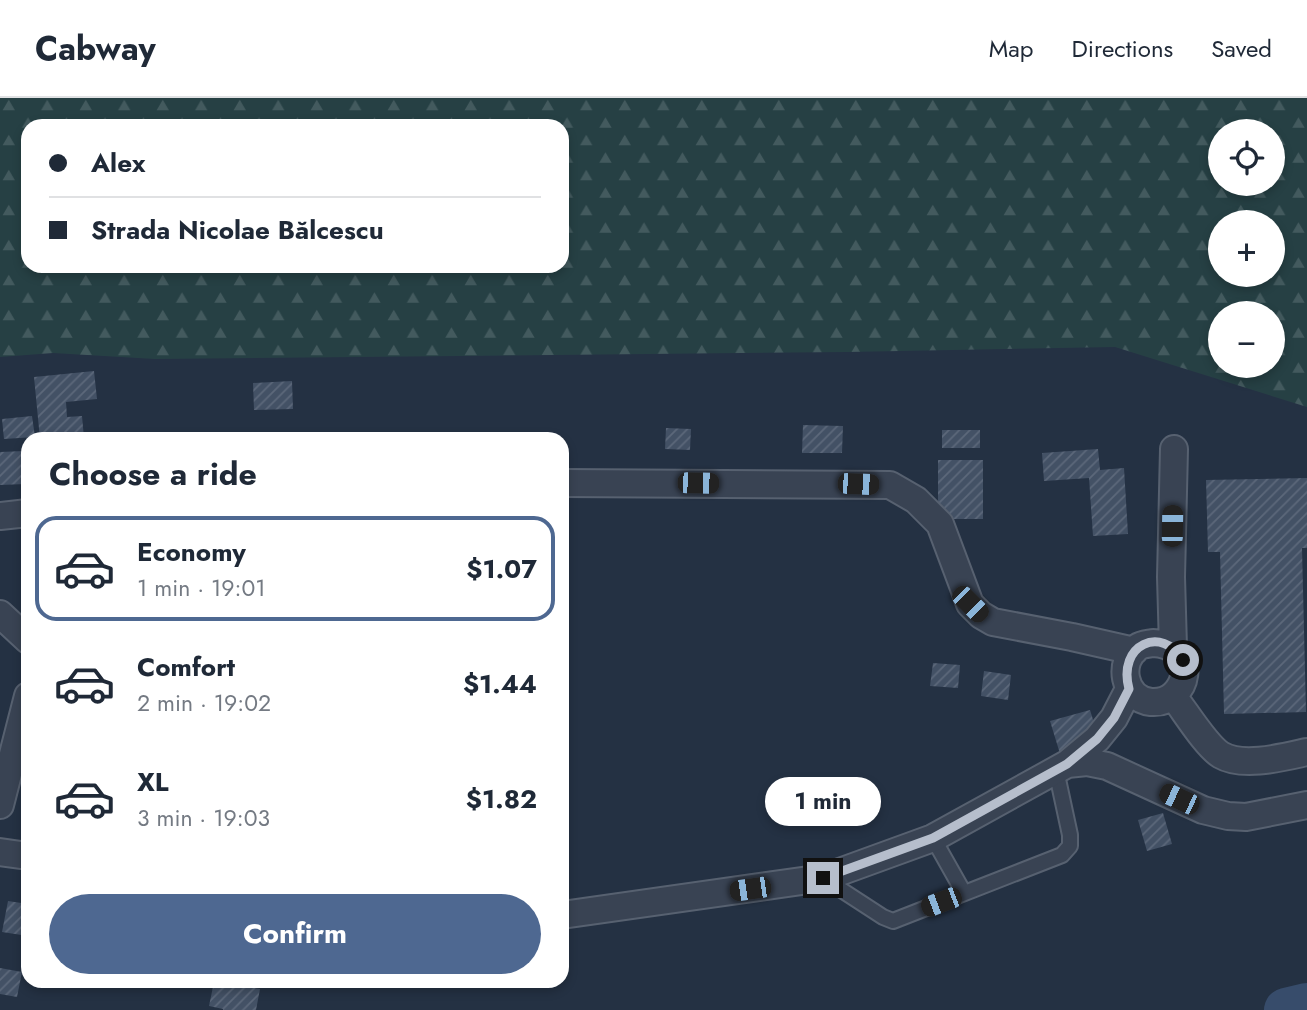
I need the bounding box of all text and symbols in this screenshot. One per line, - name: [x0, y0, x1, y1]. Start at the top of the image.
- text: Cabway: [35, 25, 156, 72]
- text: Map: [989, 31, 1034, 66]
- text: Directions: [1072, 31, 1173, 66]
- text: Saved: [1211, 31, 1272, 66]
- map controls: [1208, 119, 1285, 378]
- button: locate: [1208, 119, 1285, 196]
- text: Alex: [91, 144, 145, 182]
- button: +: [1208, 210, 1285, 287]
- text: Strada Nicolae Bălcescu: [91, 211, 384, 249]
- button: −: [1208, 301, 1285, 378]
- text: Choose a ride: [49, 451, 257, 497]
- car: [677, 472, 720, 494]
- car: [837, 473, 880, 495]
- car: [1162, 505, 1183, 547]
- text: Economy: [137, 533, 246, 571]
- icon: car: [53, 537, 116, 600]
- text: $1.07: [466, 550, 537, 588]
- text: 1 min · 19:01: [137, 571, 266, 605]
- car: [948, 582, 993, 626]
- route start: [1167, 644, 1199, 676]
- text: Comfort: [137, 648, 235, 686]
- icon: car: [53, 652, 116, 715]
- text: $1.44: [463, 665, 537, 703]
- text: 2 min · 19:02: [137, 686, 271, 720]
- text: XL: [137, 763, 169, 801]
- icon: car: [53, 767, 116, 830]
- callout: 1 min: [765, 776, 881, 826]
- text: $1.82: [466, 780, 537, 818]
- car: [1156, 781, 1203, 817]
- text: 1 min: [794, 784, 852, 818]
- text: 3 min · 19:03: [137, 801, 270, 835]
- route end: [807, 862, 839, 894]
- car: [728, 876, 773, 902]
- car: [918, 885, 965, 919]
- button: Confirm: [49, 894, 541, 974]

